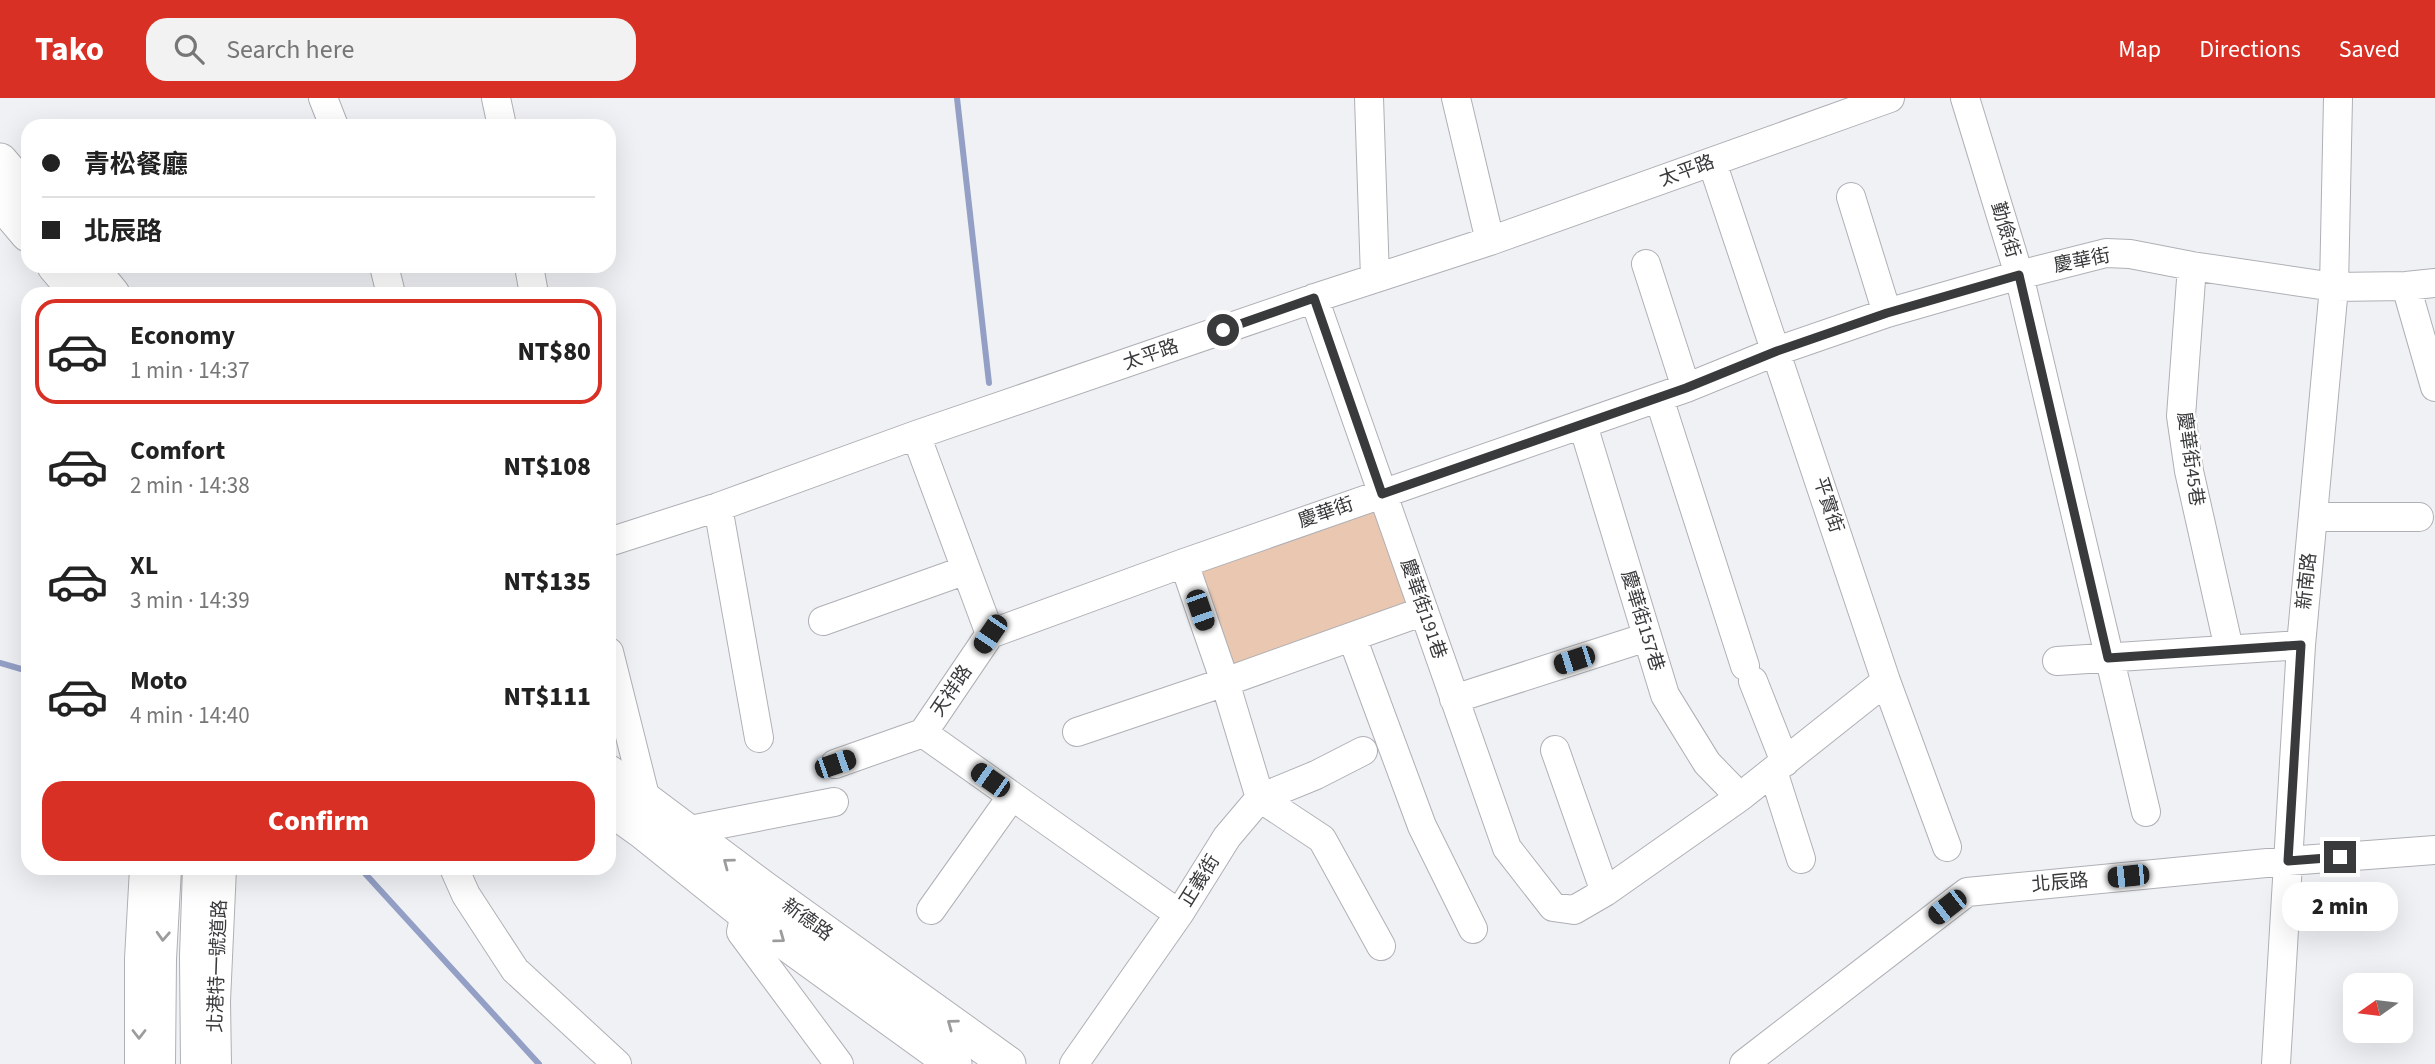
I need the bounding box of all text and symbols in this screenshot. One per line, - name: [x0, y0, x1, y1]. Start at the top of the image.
- search box: [146, 18, 636, 81]
- text: Tako: [35, 26, 104, 73]
- icon: search: [170, 30, 208, 68]
- text: Search here: [226, 31, 354, 68]
- text: Map: [2118, 32, 2161, 67]
- text: Directions: [2199, 32, 2301, 67]
- text: Saved: [2339, 32, 2400, 67]
- text: 青松餐廳: [84, 146, 188, 183]
- street label: 太平路: [1656, 149, 1718, 193]
- street label: 勤儉街: [1984, 199, 2026, 261]
- text: 北辰路: [84, 213, 162, 250]
- street label: 慶華街: [2051, 242, 2113, 280]
- route start: [1207, 314, 1239, 346]
- text: Economy: [130, 317, 235, 354]
- icon: car: [46, 320, 109, 383]
- text: NT$80: [517, 333, 591, 370]
- street label: 太平路: [1120, 333, 1182, 377]
- text: 1 min · 14:37: [130, 354, 250, 387]
- street label: 慶華街45巷: [2170, 410, 2210, 508]
- text: Comfort: [130, 432, 225, 469]
- icon: car: [46, 435, 109, 498]
- text: NT$108: [504, 448, 591, 485]
- text: 2 min · 14:38: [130, 469, 250, 502]
- street label: 平實街: [1806, 474, 1850, 536]
- street label: 慶華街: [1295, 491, 1357, 535]
- text: XL: [130, 547, 158, 584]
- icon: car: [46, 550, 109, 613]
- street label: 新南路: [2291, 551, 2323, 611]
- street label: 慶華街191巷: [1393, 555, 1453, 663]
- text: NT$135: [504, 563, 591, 600]
- street label: 慶華街157巷: [1614, 567, 1670, 675]
- text: 3 min · 14:39: [130, 584, 250, 617]
- car: [1184, 587, 1217, 633]
- car: [970, 611, 1011, 657]
- car: [1551, 644, 1598, 676]
- street label: 天祥路: [925, 660, 979, 722]
- text: Moto: [130, 662, 187, 699]
- icon: car: [46, 665, 109, 728]
- text: NT$111: [504, 678, 591, 715]
- text: 4 min · 14:40: [130, 699, 250, 732]
- car: [812, 747, 859, 781]
- car: [967, 759, 1014, 801]
- button: Confirm: [42, 781, 595, 861]
- route end: [2324, 841, 2356, 873]
- street label: 正義街: [1173, 850, 1227, 912]
- one-way arrow: [723, 858, 736, 871]
- car: [2107, 863, 2150, 889]
- street label: 北辰路: [2030, 867, 2090, 899]
- callout: 2 min: [2282, 882, 2398, 930]
- car: [1924, 886, 1971, 928]
- text: 2 min: [2312, 890, 2368, 923]
- street label: 新德路: [776, 892, 838, 948]
- street label: 北港特一號道路: [202, 899, 234, 1033]
- one-way arrow: [772, 930, 784, 942]
- one-way arrow: [156, 931, 171, 942]
- north arrow: [2343, 973, 2413, 1043]
- map controls: [2343, 973, 2413, 1043]
- one-way arrow: [947, 1020, 960, 1032]
- one-way arrow: [131, 1029, 147, 1040]

